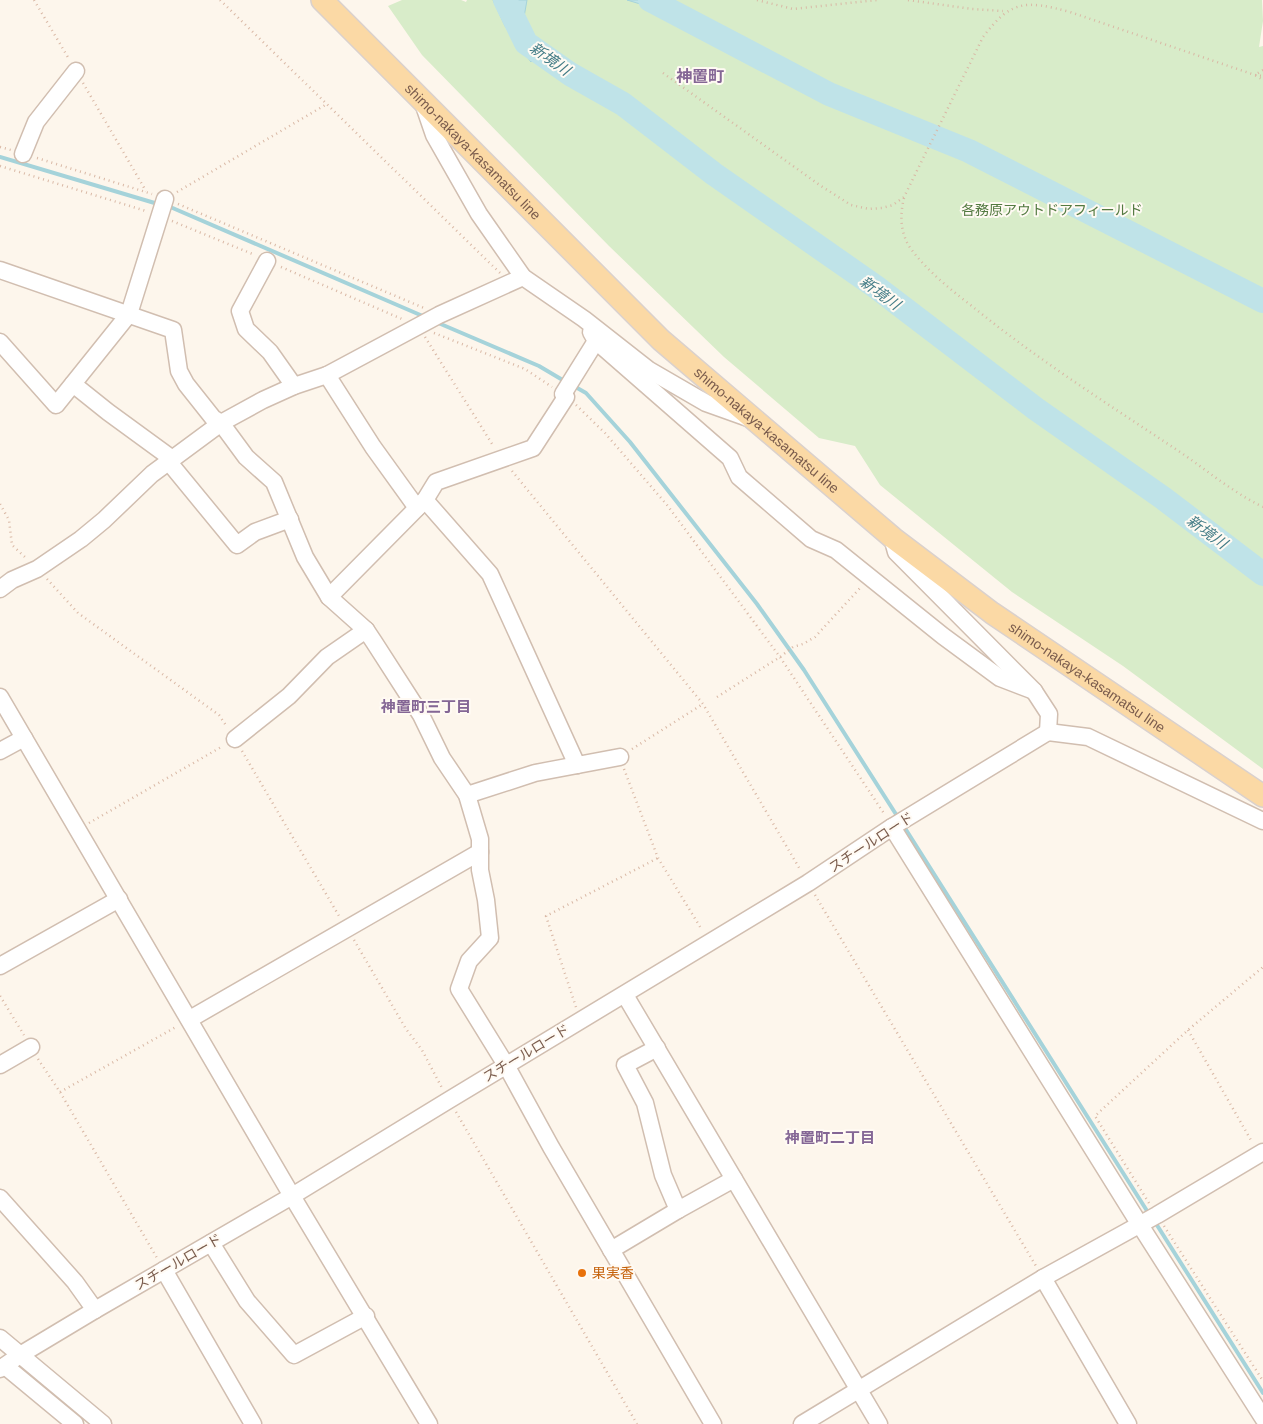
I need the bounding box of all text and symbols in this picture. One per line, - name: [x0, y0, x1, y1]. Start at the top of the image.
- water label: 新境川: [527, 39, 575, 80]
- district label: 神置町: [676, 67, 724, 85]
- street label: shimo-nakaya-kasamatsu line: [402, 80, 544, 223]
- park label: 各務原アウトドアフィールド: [961, 202, 1143, 218]
- water label: 新境川: [857, 272, 905, 314]
- street label: shimo-nakaya-kasamatsu line: [691, 364, 842, 497]
- water label: 新境川: [1184, 511, 1232, 553]
- street label: shimo-nakaya-kasamatsu line: [1006, 619, 1169, 736]
- district label: 神置町三丁目: [380, 698, 471, 715]
- street label: スチールロード: [826, 809, 916, 875]
- street label: スチールロード: [480, 1021, 572, 1085]
- district label: 神置町二丁目: [784, 1129, 875, 1146]
- street label: スチールロード: [132, 1231, 224, 1293]
- place label: 果実香: [592, 1265, 634, 1281]
- marker: 果実香: [576, 1267, 588, 1279]

